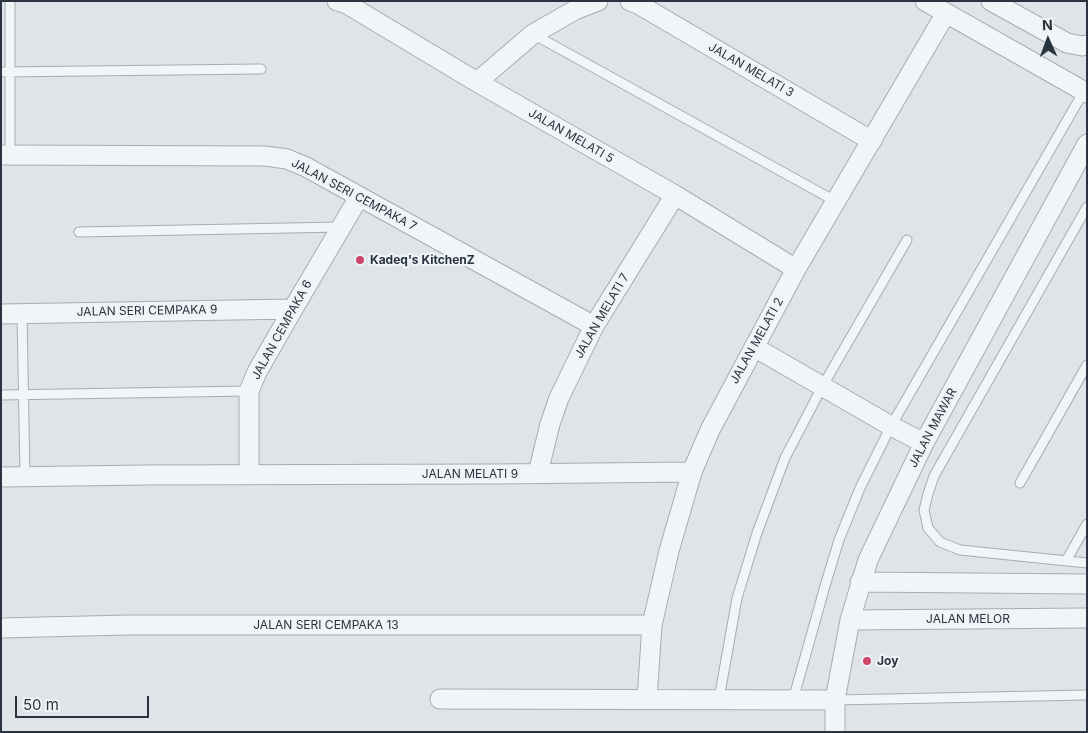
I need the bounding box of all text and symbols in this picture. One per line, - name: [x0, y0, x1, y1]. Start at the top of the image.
- north arrow: [1023, 15, 1073, 65]
- text: N: [1042, 16, 1053, 33]
- street label: JALAN MELATI 3: [706, 40, 796, 100]
- street label: JALAN MELATI 5: [526, 106, 616, 166]
- street label: JALAN SERI CEMPAKA 7: [289, 156, 419, 234]
- place label: Kadeq's KitchenZ: [370, 253, 475, 267]
- marker: Kadeq's KitchenZ: [354, 254, 366, 266]
- street label: JALAN MELATI 7: [572, 271, 632, 361]
- street label: JALAN CEMPAKA 6: [249, 278, 315, 382]
- street label: JALAN MELATI 2: [727, 295, 787, 387]
- street label: JALAN SERI CEMPAKA 9: [77, 303, 217, 319]
- street label: JALAN MAWAR: [906, 386, 960, 470]
- street label: JALAN MELATI 9: [422, 467, 518, 481]
- street label: JALAN MELOR: [926, 612, 1010, 626]
- street label: JALAN SERI CEMPAKA 13: [253, 618, 399, 632]
- place label: Joy: [877, 654, 898, 668]
- marker: Joy: [861, 655, 873, 667]
- scale bar: [18, 686, 151, 718]
- text: 50 m: [23, 695, 59, 714]

